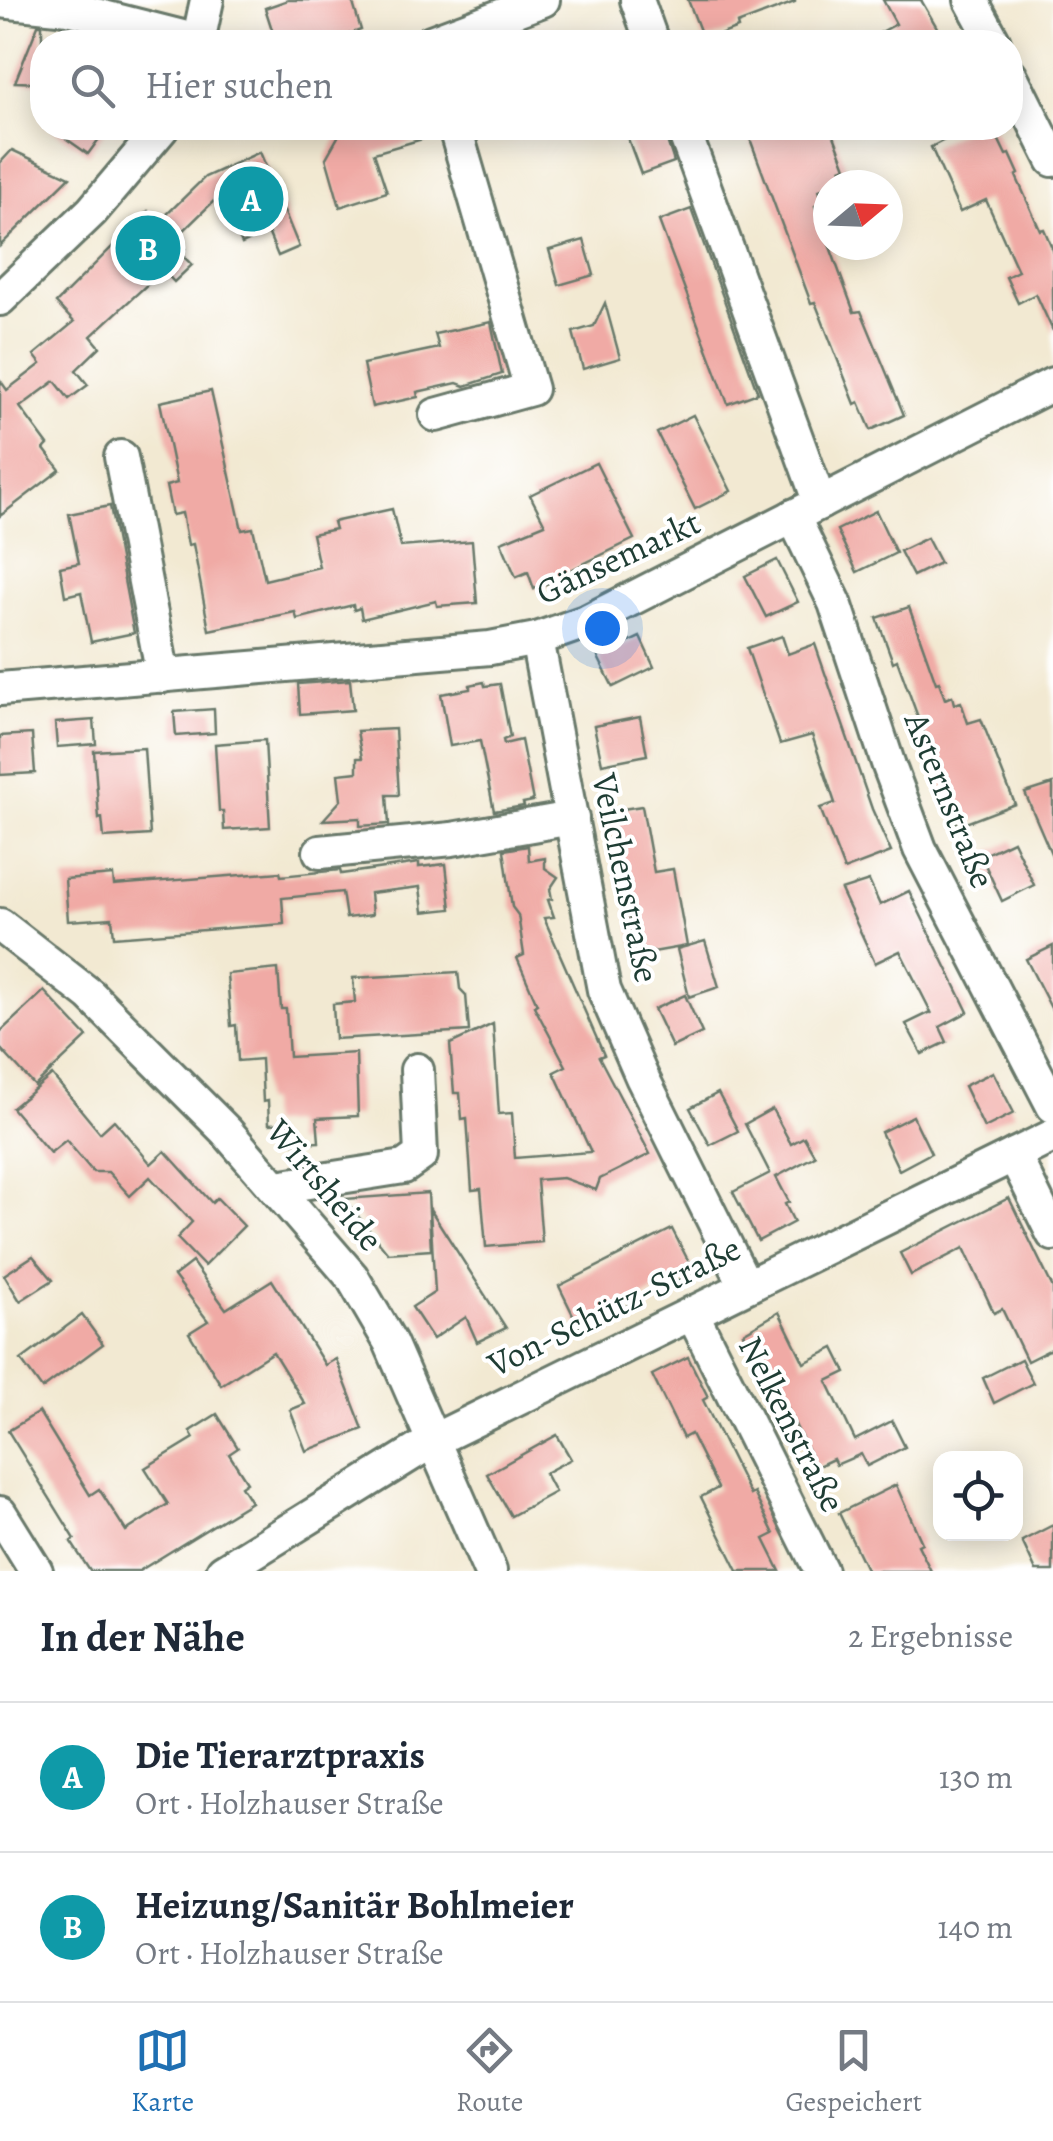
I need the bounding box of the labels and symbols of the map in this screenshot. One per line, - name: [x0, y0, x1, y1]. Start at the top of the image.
- pin: A: [218, 162, 284, 236]
- north arrow: [813, 170, 903, 260]
- pin: B: [116, 210, 180, 286]
- street label: Gänsemarkt: [528, 498, 708, 616]
- your location: [577, 603, 628, 654]
- street label: Asternstraße: [893, 704, 1007, 895]
- street label: Veilchenstraße: [580, 768, 672, 987]
- street label: Wirtsheide: [255, 1108, 394, 1261]
- street label: Von-Schütz-Straße: [479, 1224, 748, 1388]
- street label: Nelkenstraße: [727, 1328, 857, 1520]

